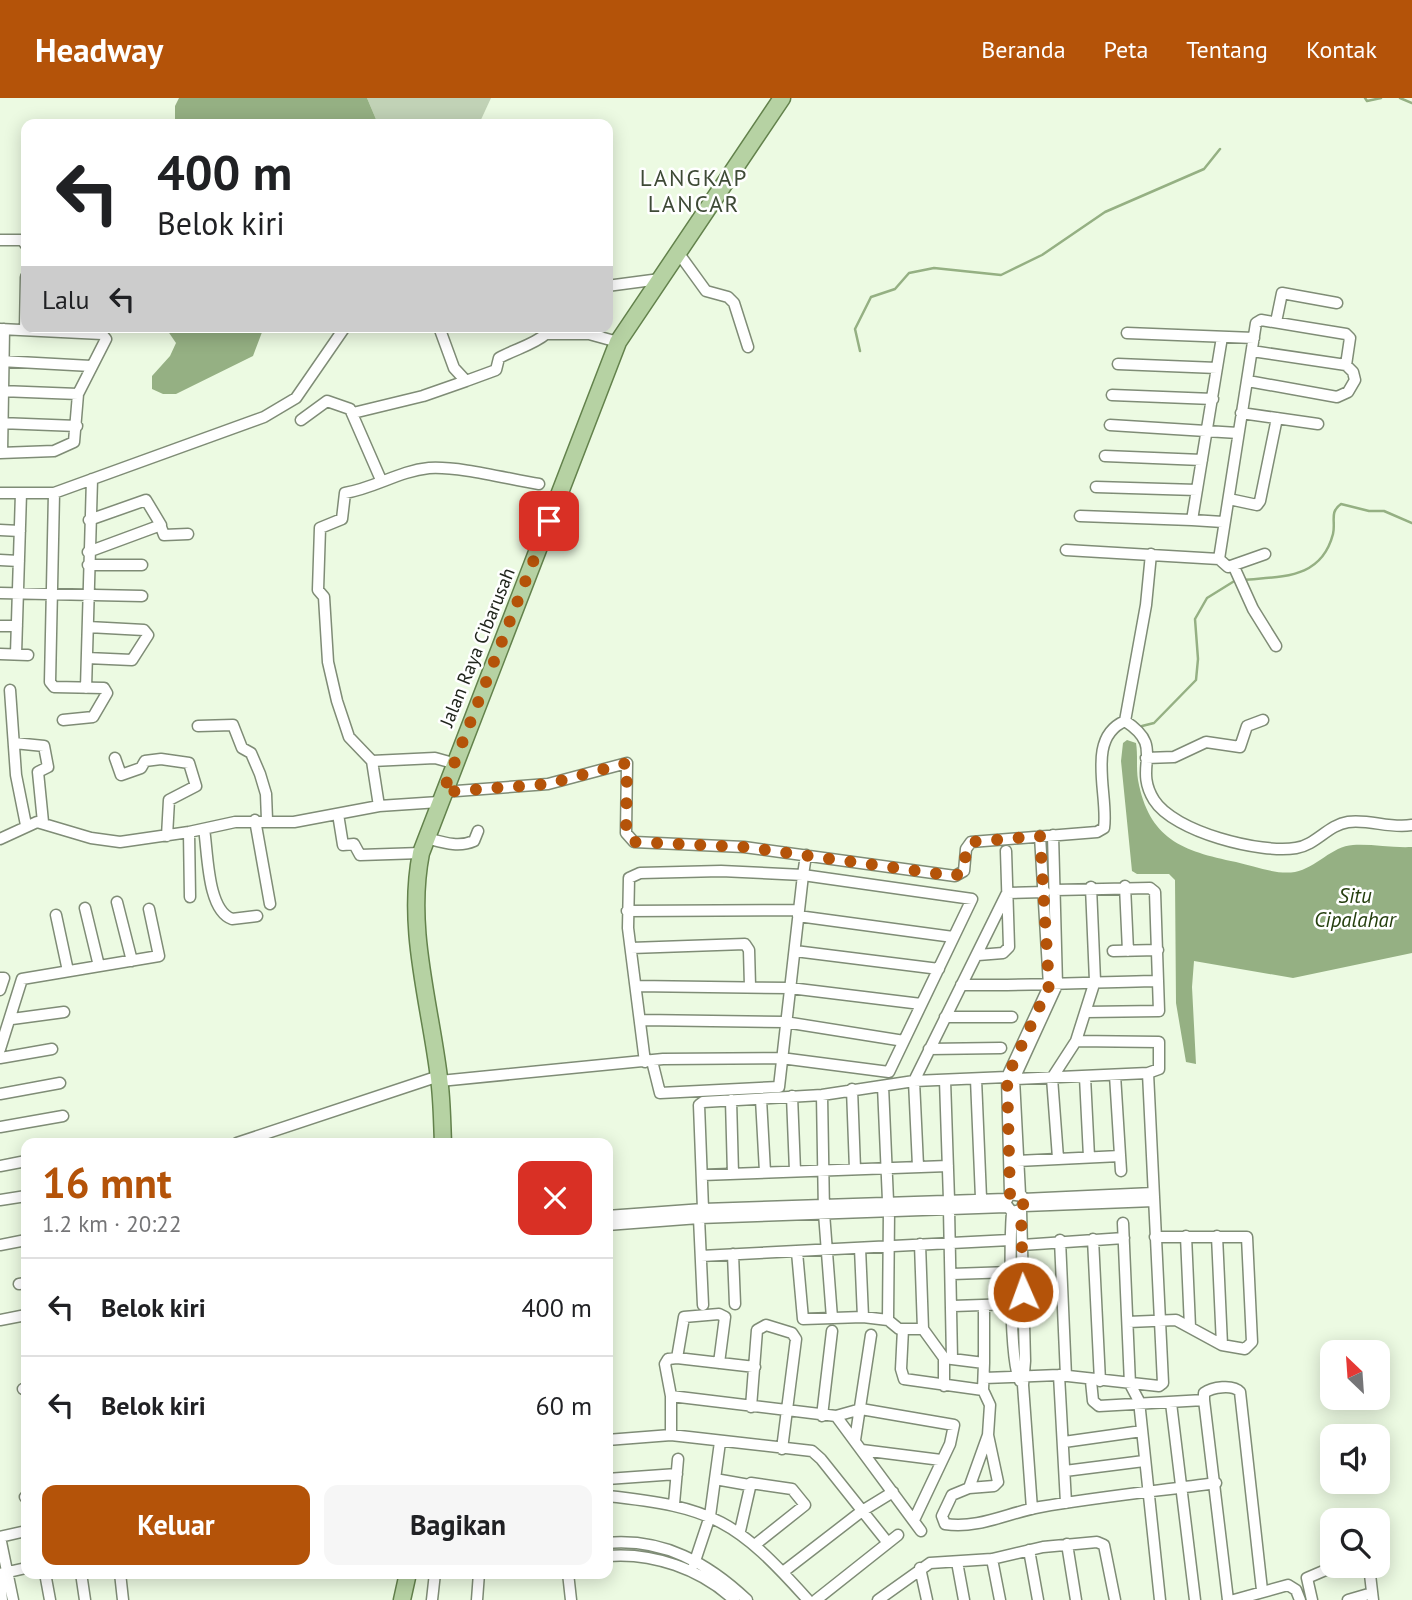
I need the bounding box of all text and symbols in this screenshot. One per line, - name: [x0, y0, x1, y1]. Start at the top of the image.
- text: Headway: [35, 28, 163, 71]
- text: Beranda: [981, 34, 1066, 65]
- text: Peta: [1104, 34, 1148, 65]
- text: Tentang: [1186, 34, 1268, 65]
- text: Kontak: [1306, 34, 1377, 65]
- text: 400 m: [157, 140, 292, 204]
- icon: left: [42, 147, 133, 238]
- district label: LANGKAP LANCAR: [640, 163, 748, 218]
- text: Belok kiri: [157, 202, 285, 244]
- icon: left: [103, 280, 141, 318]
- text: Lalu: [42, 283, 89, 316]
- pin: [519, 491, 579, 551]
- icon: arrive: [530, 502, 568, 540]
- street label: Jalan Raya Cibarusah: [434, 564, 520, 731]
- water label: Situ Cipalahar: [1314, 882, 1398, 933]
- text: 16 mnt: [42, 1155, 172, 1210]
- button: close: [518, 1161, 592, 1235]
- text: 1.2 km · 20:22: [42, 1209, 181, 1238]
- position arrow: [986, 1255, 1060, 1329]
- icon: left: [42, 1288, 80, 1326]
- text: Belok kiri: [101, 1291, 206, 1324]
- text: 400 m: [521, 1291, 592, 1324]
- north arrow: [1320, 1340, 1390, 1410]
- map controls: [1320, 1340, 1390, 1578]
- icon: left: [42, 1386, 80, 1424]
- text: Belok kiri: [101, 1389, 206, 1422]
- text: 60 m: [536, 1389, 592, 1422]
- button: sound: [1320, 1424, 1390, 1494]
- button: Keluar: [42, 1485, 310, 1565]
- button: Bagikan: [324, 1485, 592, 1565]
- button: search: [1320, 1508, 1390, 1578]

